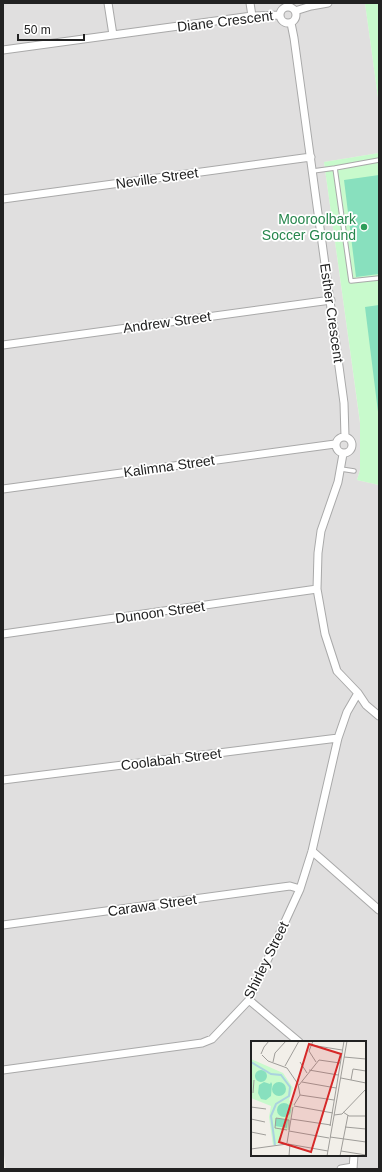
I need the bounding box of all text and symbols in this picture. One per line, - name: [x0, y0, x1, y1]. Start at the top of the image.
- street label: Diane Crescent: [176, 7, 274, 35]
- scale bar: [18, 16, 84, 42]
- text: 50 m: [24, 23, 51, 37]
- street label: Neville Street: [115, 164, 199, 192]
- place label: Mooroolbark Soccer Ground: [262, 211, 357, 243]
- marker: Mooroolbark Soccer Ground: [359, 222, 369, 232]
- street label: Esther Crescent: [317, 262, 347, 364]
- street label: Andrew Street: [122, 308, 212, 336]
- street label: Kalimna Street: [122, 452, 216, 480]
- street label: Dunoon Street: [114, 598, 206, 626]
- street label: Coolabah Street: [120, 745, 222, 773]
- street label: Carawa Street: [107, 891, 198, 919]
- street label: Shirley Street: [240, 919, 292, 1001]
- inset map: [251, 1041, 366, 1156]

